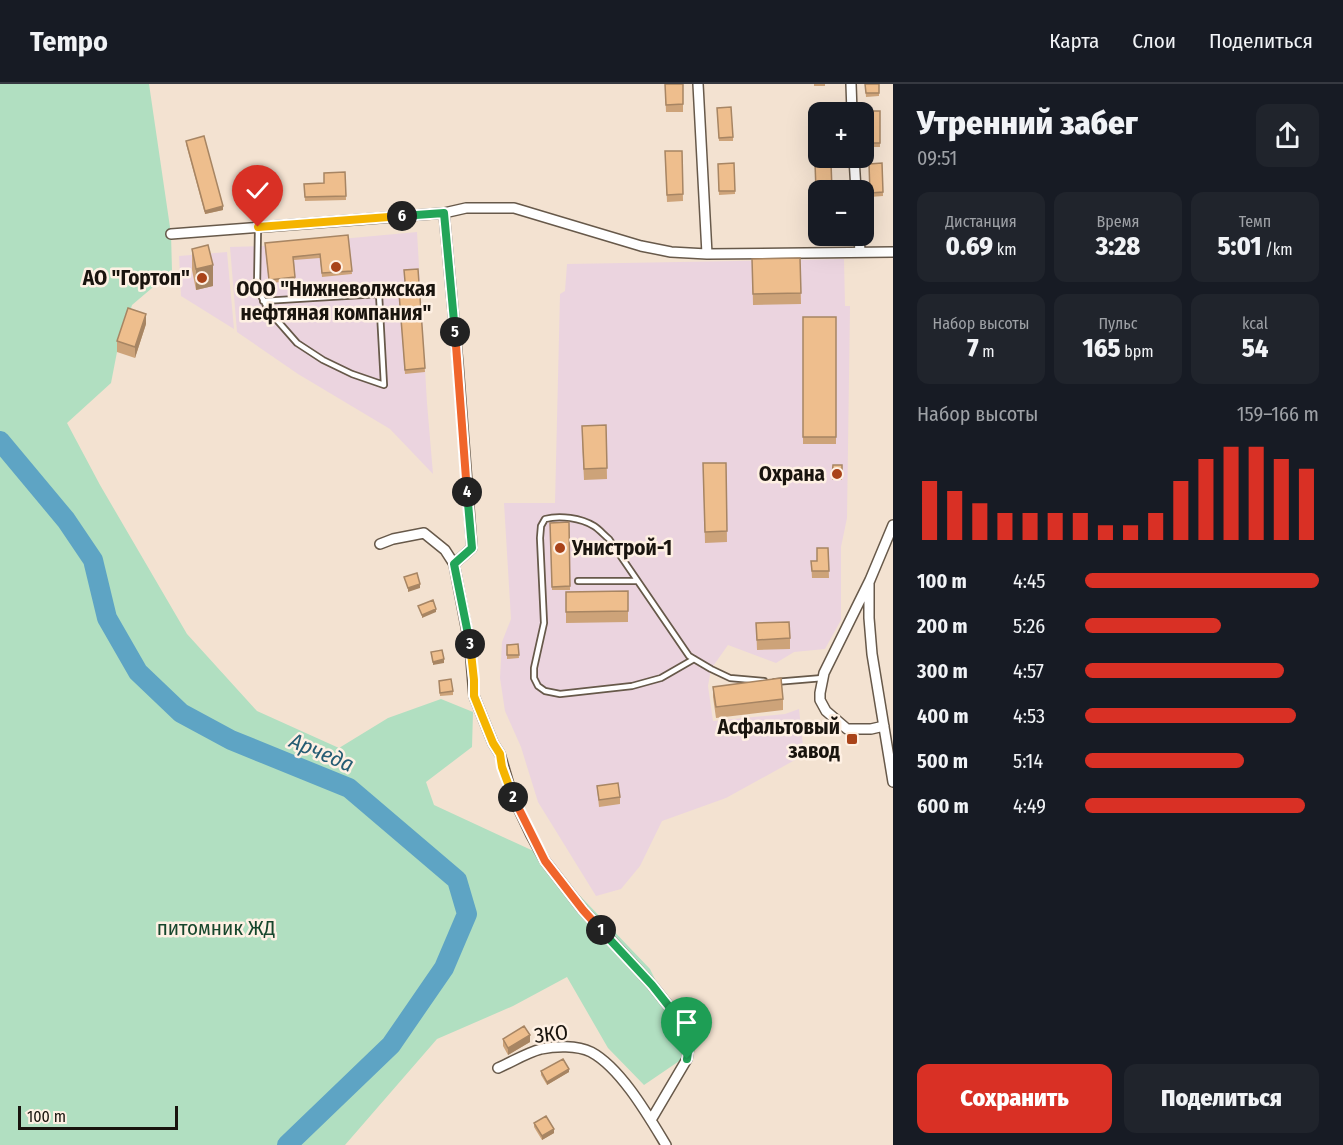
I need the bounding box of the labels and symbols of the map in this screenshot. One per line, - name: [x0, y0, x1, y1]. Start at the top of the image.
- pin: [232, 165, 283, 227]
- pin: 6: [387, 201, 417, 231]
- marker: ООО "Нижневолжская нефтяная компания": [329, 260, 343, 274]
- place label: АО "Гортоп": [82, 265, 190, 291]
- marker: АО "Гортоп": [195, 271, 209, 285]
- place label: ООО "Нижневолжская нефтяная компания": [236, 276, 436, 326]
- pin: 5: [440, 317, 470, 347]
- place label: Охрана: [759, 461, 825, 487]
- marker: Охрана: [830, 467, 844, 481]
- pin: 4: [452, 477, 482, 507]
- place label: Унистрой-1: [571, 535, 672, 561]
- marker: Унистрой-1: [553, 541, 567, 555]
- pin: 3: [455, 629, 485, 659]
- place label: Асфальтовый завод: [716, 714, 840, 764]
- water label: Арчеда: [285, 727, 358, 778]
- marker: Асфальтовый завод: [845, 732, 859, 746]
- pin: 2: [498, 782, 528, 812]
- park label: питомник ЖД: [157, 915, 275, 941]
- pin: 1: [586, 915, 616, 945]
- pin: [661, 997, 712, 1059]
- street label: ЗКО: [532, 1019, 570, 1049]
- scale bar: [18, 1103, 178, 1130]

